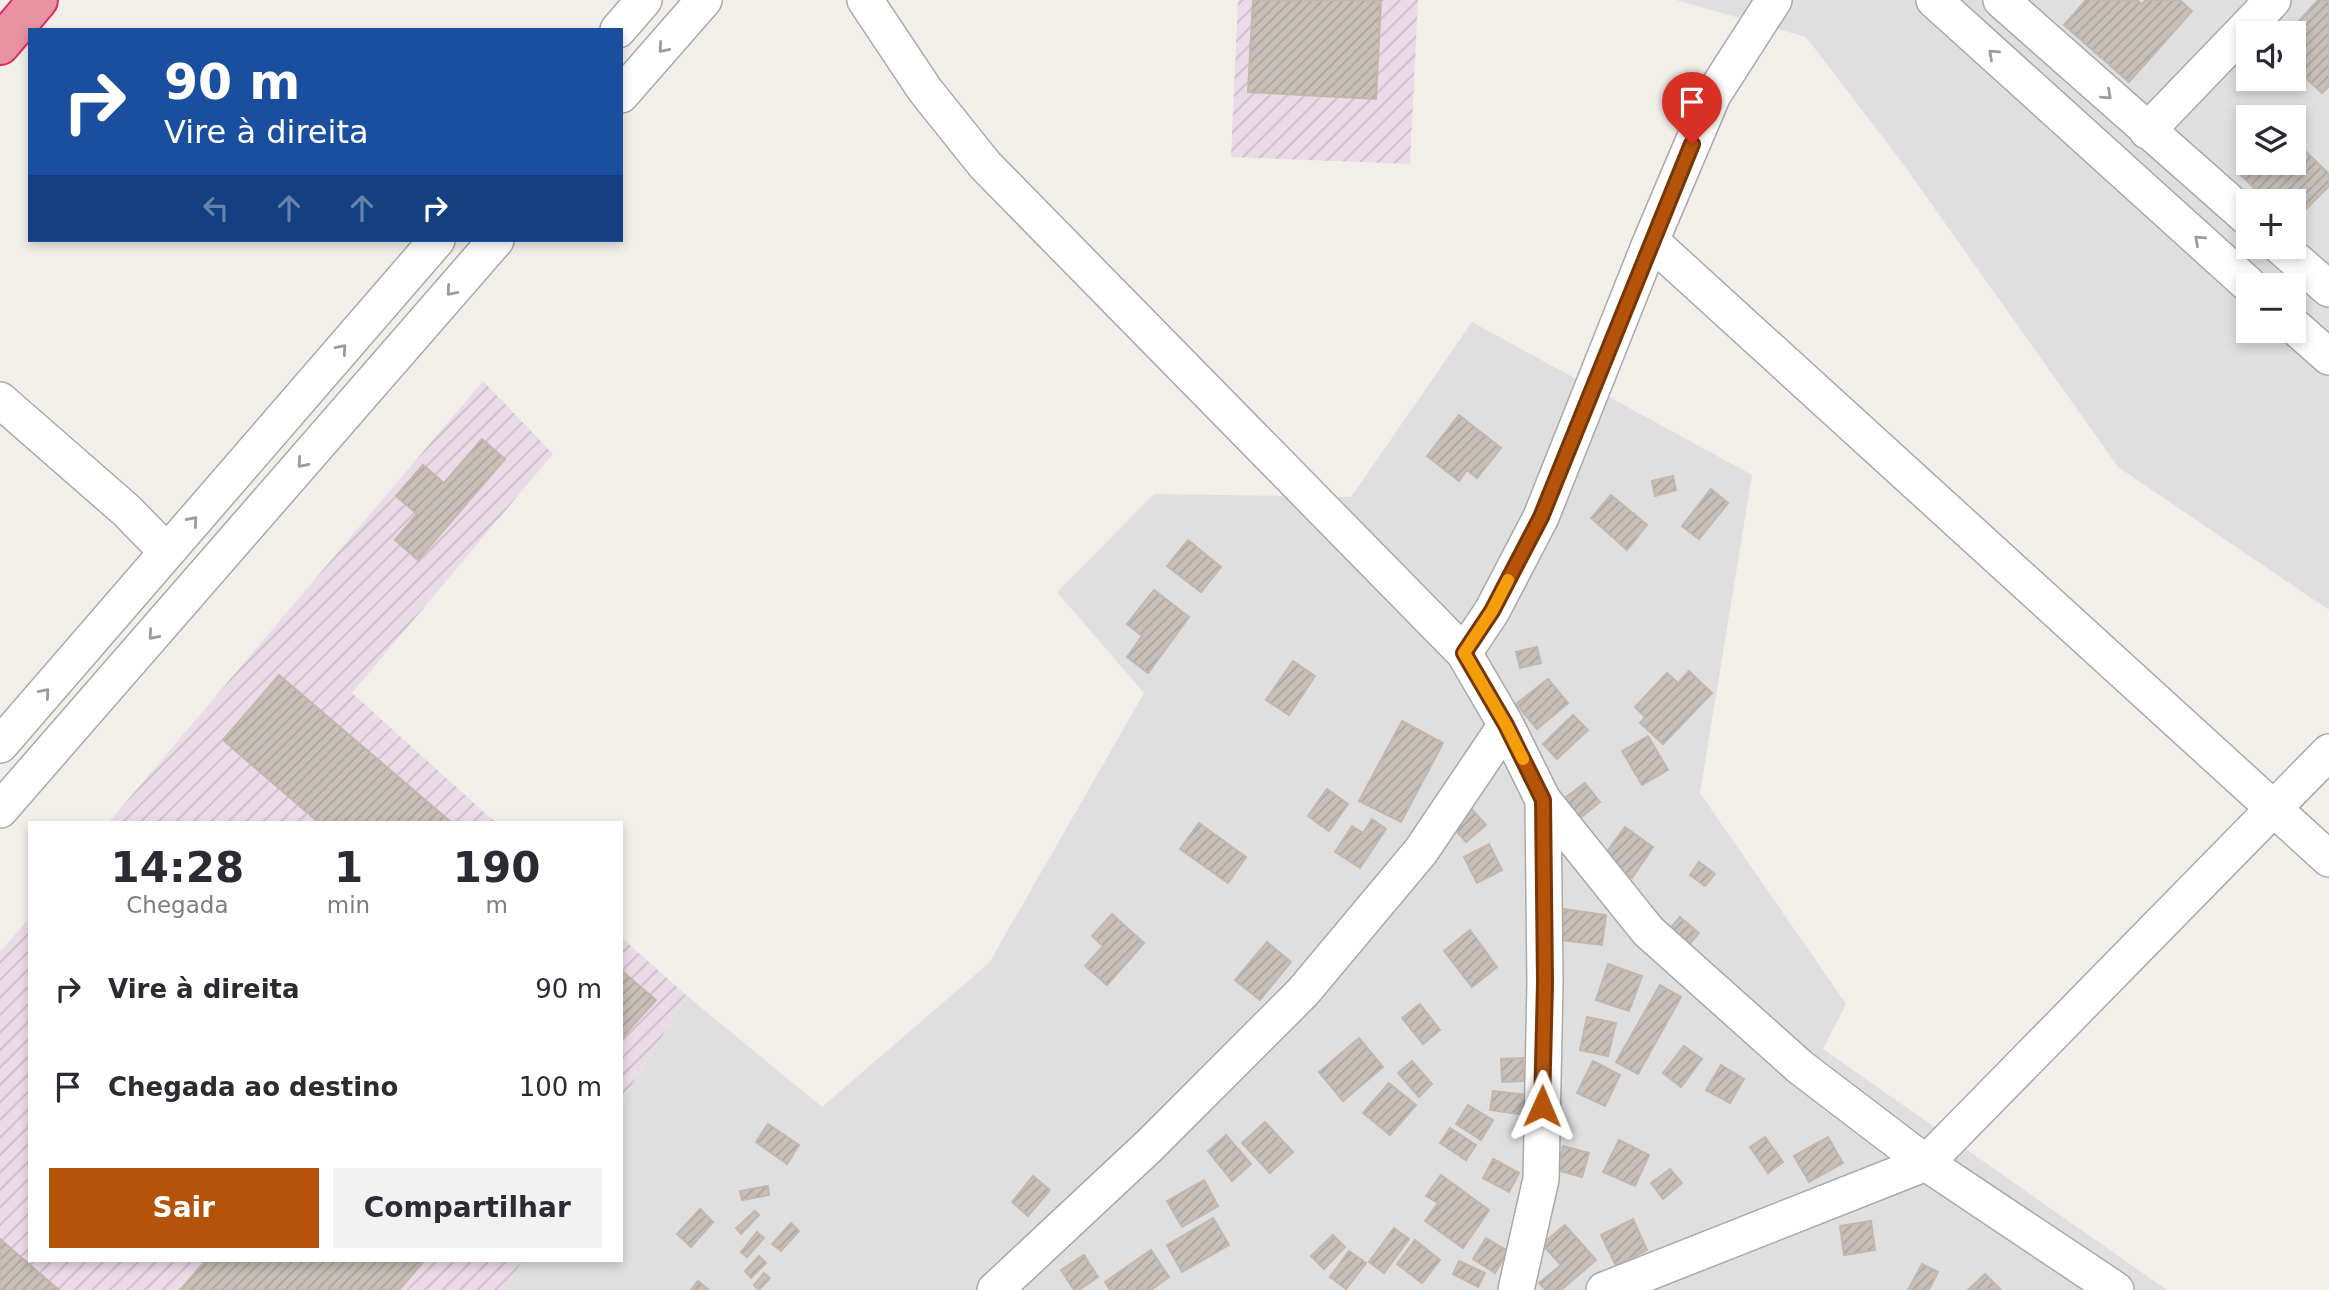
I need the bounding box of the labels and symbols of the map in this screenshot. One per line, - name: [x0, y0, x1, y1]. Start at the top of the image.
- one-way arrow: [659, 39, 671, 52]
- one-way arrow: [1988, 50, 2001, 63]
- pin: [1662, 72, 1722, 144]
- one-way arrow: [2099, 86, 2112, 99]
- one-way arrow: [2194, 235, 2207, 248]
- one-way arrow: [447, 283, 459, 296]
- one-way arrow: [334, 344, 346, 357]
- one-way arrow: [298, 455, 310, 468]
- one-way arrow: [185, 516, 197, 529]
- one-way arrow: [149, 626, 161, 639]
- one-way arrow: [37, 688, 49, 701]
- position arrow: [1505, 1069, 1579, 1143]

